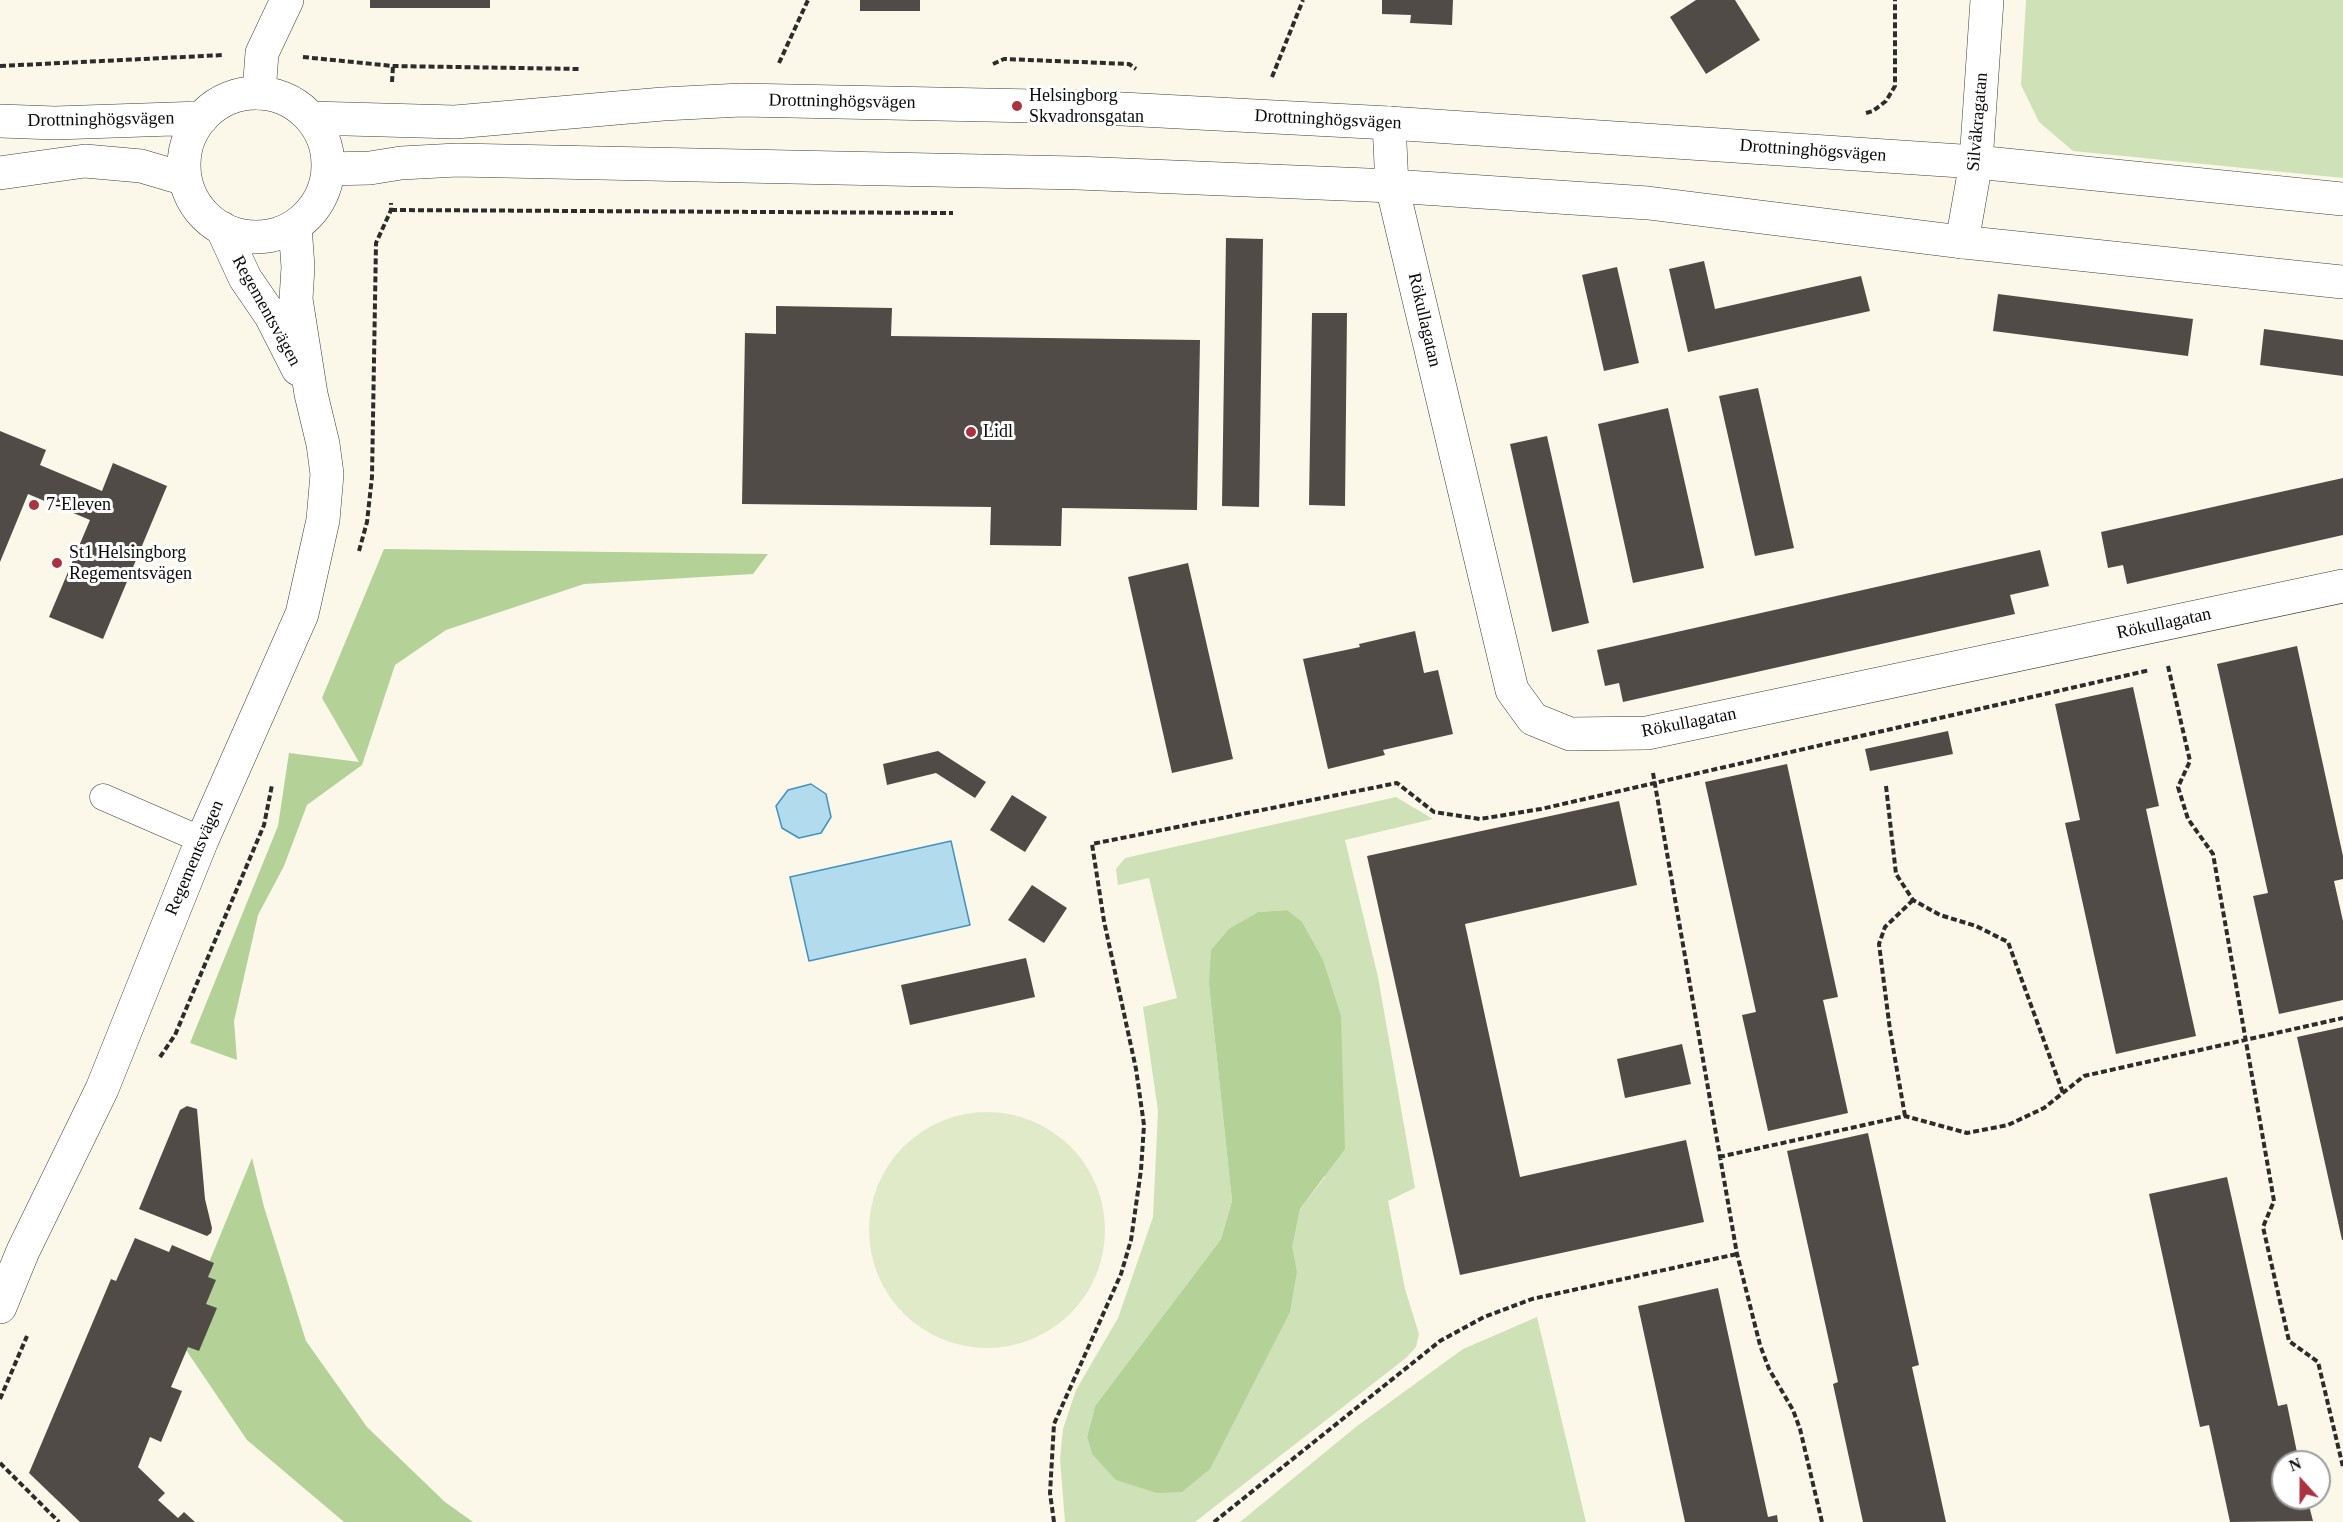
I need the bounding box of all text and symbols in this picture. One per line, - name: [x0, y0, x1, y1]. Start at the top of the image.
- street label: Silvåkragatan: [1963, 72, 1993, 172]
- place label: Helsingborg Skvadronsgatan: [1029, 85, 1144, 128]
- street label: Drottninghögsvägen: [768, 90, 916, 114]
- marker: Helsingborg Skvadronsgatan: [1010, 99, 1024, 113]
- street label: Drottninghögsvägen: [1254, 105, 1402, 135]
- street label: Drottninghögsvägen: [27, 108, 175, 132]
- street label: Drottninghögsvägen: [1739, 135, 1887, 167]
- street label: Regementsvägen: [227, 252, 305, 370]
- street label: Rökullagatan: [1403, 271, 1445, 369]
- place label: Lidl: [983, 421, 1013, 443]
- marker: Lidl: [964, 425, 978, 439]
- place label: 7-Eleven: [46, 494, 111, 516]
- marker: 7-Eleven: [27, 498, 41, 512]
- place label: St1 Helsingborg Regementsvägen: [69, 542, 192, 584]
- marker: St1 Helsingborg Regementsvägen: [50, 556, 64, 570]
- street label: Rökullagatan: [2115, 603, 2213, 645]
- street label: Rökullagatan: [1640, 703, 1738, 743]
- street label: Regementsvägen: [161, 797, 229, 919]
- north arrow: [2271, 1450, 2331, 1510]
- text: N: [2287, 1455, 2304, 1475]

